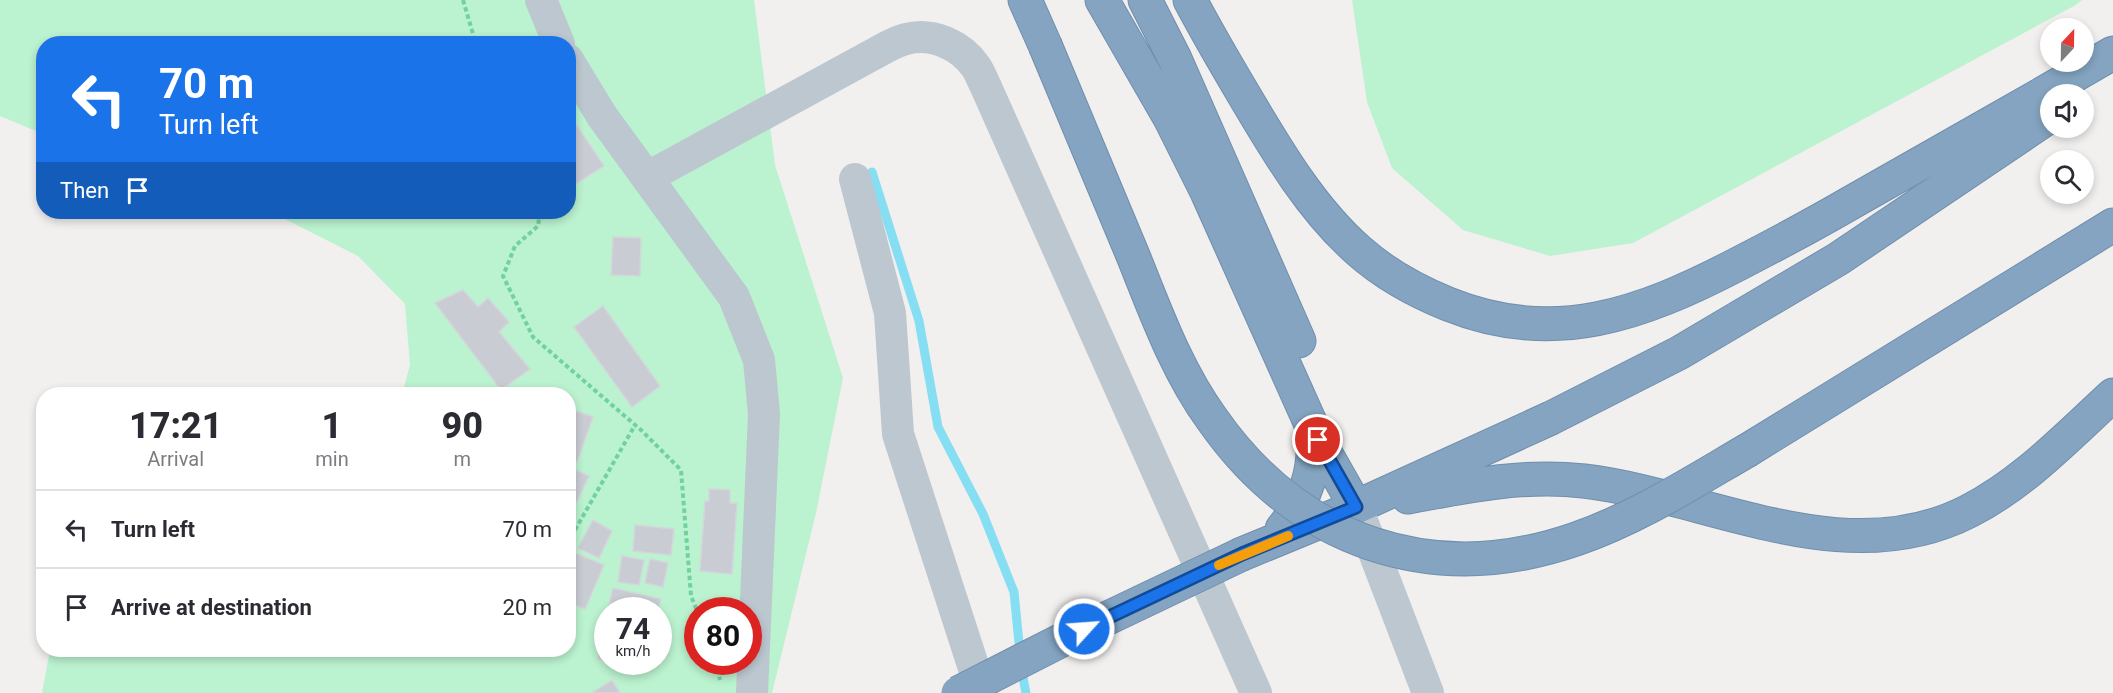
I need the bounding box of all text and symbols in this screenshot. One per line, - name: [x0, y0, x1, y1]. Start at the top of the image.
- north arrow: [2040, 18, 2094, 72]
- map controls: [2040, 18, 2094, 204]
- text: 70 m: [159, 59, 254, 108]
- icon: left: [60, 60, 138, 138]
- button: sound: [2040, 84, 2094, 138]
- text: Turn left: [159, 109, 259, 141]
- button: search: [2040, 150, 2094, 204]
- icon: arrive: [121, 174, 154, 207]
- text: Then: [60, 178, 109, 203]
- text: 17:21: [129, 405, 222, 447]
- text: 1: [322, 405, 342, 447]
- text: 90: [442, 405, 483, 447]
- pin: [1292, 414, 1343, 465]
- icon: arrive: [1301, 423, 1334, 456]
- text: Arrival: [147, 447, 204, 471]
- text: min: [315, 447, 349, 471]
- text: m: [454, 447, 471, 471]
- icon: left: [60, 513, 93, 546]
- text: Turn left: [111, 517, 195, 542]
- text: 70 m: [503, 517, 552, 542]
- icon: arrive: [60, 591, 93, 624]
- text: Arrive at destination: [111, 595, 312, 620]
- text: 20 m: [503, 595, 552, 620]
- speed limit sign: 80: [684, 597, 762, 675]
- position arrow: [1052, 597, 1116, 661]
- text: 74: [616, 611, 650, 646]
- text: km/h: [615, 642, 651, 660]

